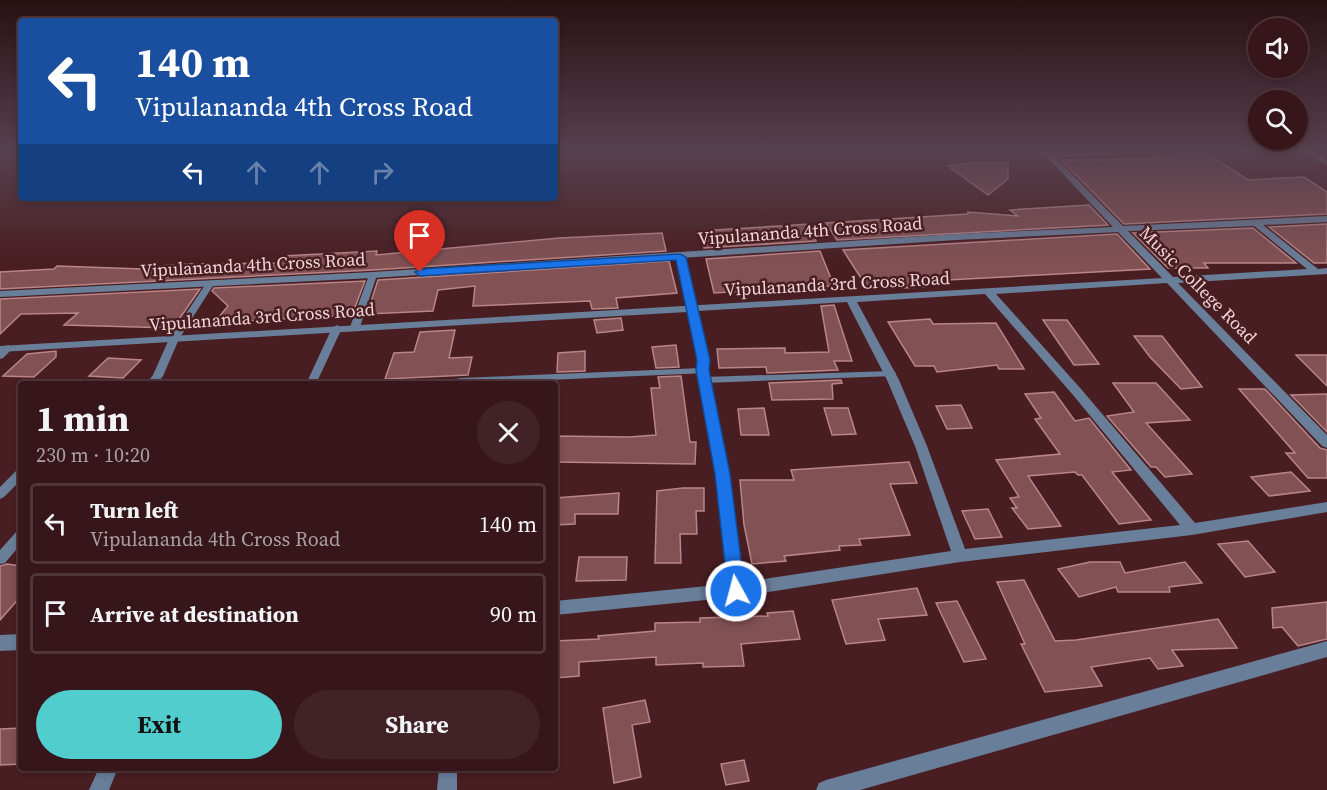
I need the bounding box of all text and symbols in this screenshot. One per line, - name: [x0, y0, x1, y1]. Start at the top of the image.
- map controls: [1248, 18, 1308, 150]
- button: sound: [1248, 18, 1308, 78]
- text: 140 m: [135, 33, 250, 91]
- icon: left: [36, 42, 114, 120]
- text: Vipulananda 4th Cross Road: [135, 88, 473, 125]
- button: search: [1248, 90, 1308, 150]
- icon: left: [177, 156, 210, 189]
- icon: ahead: [240, 156, 273, 189]
- icon: ahead: [303, 156, 336, 189]
- icon: right: [366, 156, 399, 189]
- pin: [394, 210, 445, 272]
- street label: Vipulananda 4th Cross Road: [697, 210, 923, 251]
- icon: arrive: [403, 219, 436, 252]
- street label: Music College Road: [1134, 220, 1263, 349]
- street label: Vipulananda 4th Cross Road: [140, 246, 366, 283]
- street label: Vipulananda 3rd Cross Road: [723, 265, 951, 302]
- street label: Vipulananda 3rd Cross Road: [148, 296, 376, 337]
- text: 1 min: [36, 394, 129, 443]
- button: close: [477, 401, 540, 464]
- text: 230 m · 10:20: [36, 441, 150, 469]
- text: Turn left: [90, 495, 178, 525]
- icon: left: [39, 507, 72, 540]
- text: 140 m: [479, 509, 537, 539]
- text: Vipulananda 4th Cross Road: [90, 525, 340, 553]
- position arrow: [704, 559, 768, 623]
- icon: arrive: [39, 597, 72, 630]
- text: Arrive at destination: [90, 599, 299, 629]
- text: 90 m: [490, 599, 537, 629]
- button: Exit: [36, 690, 282, 759]
- button: Share: [294, 690, 540, 759]

